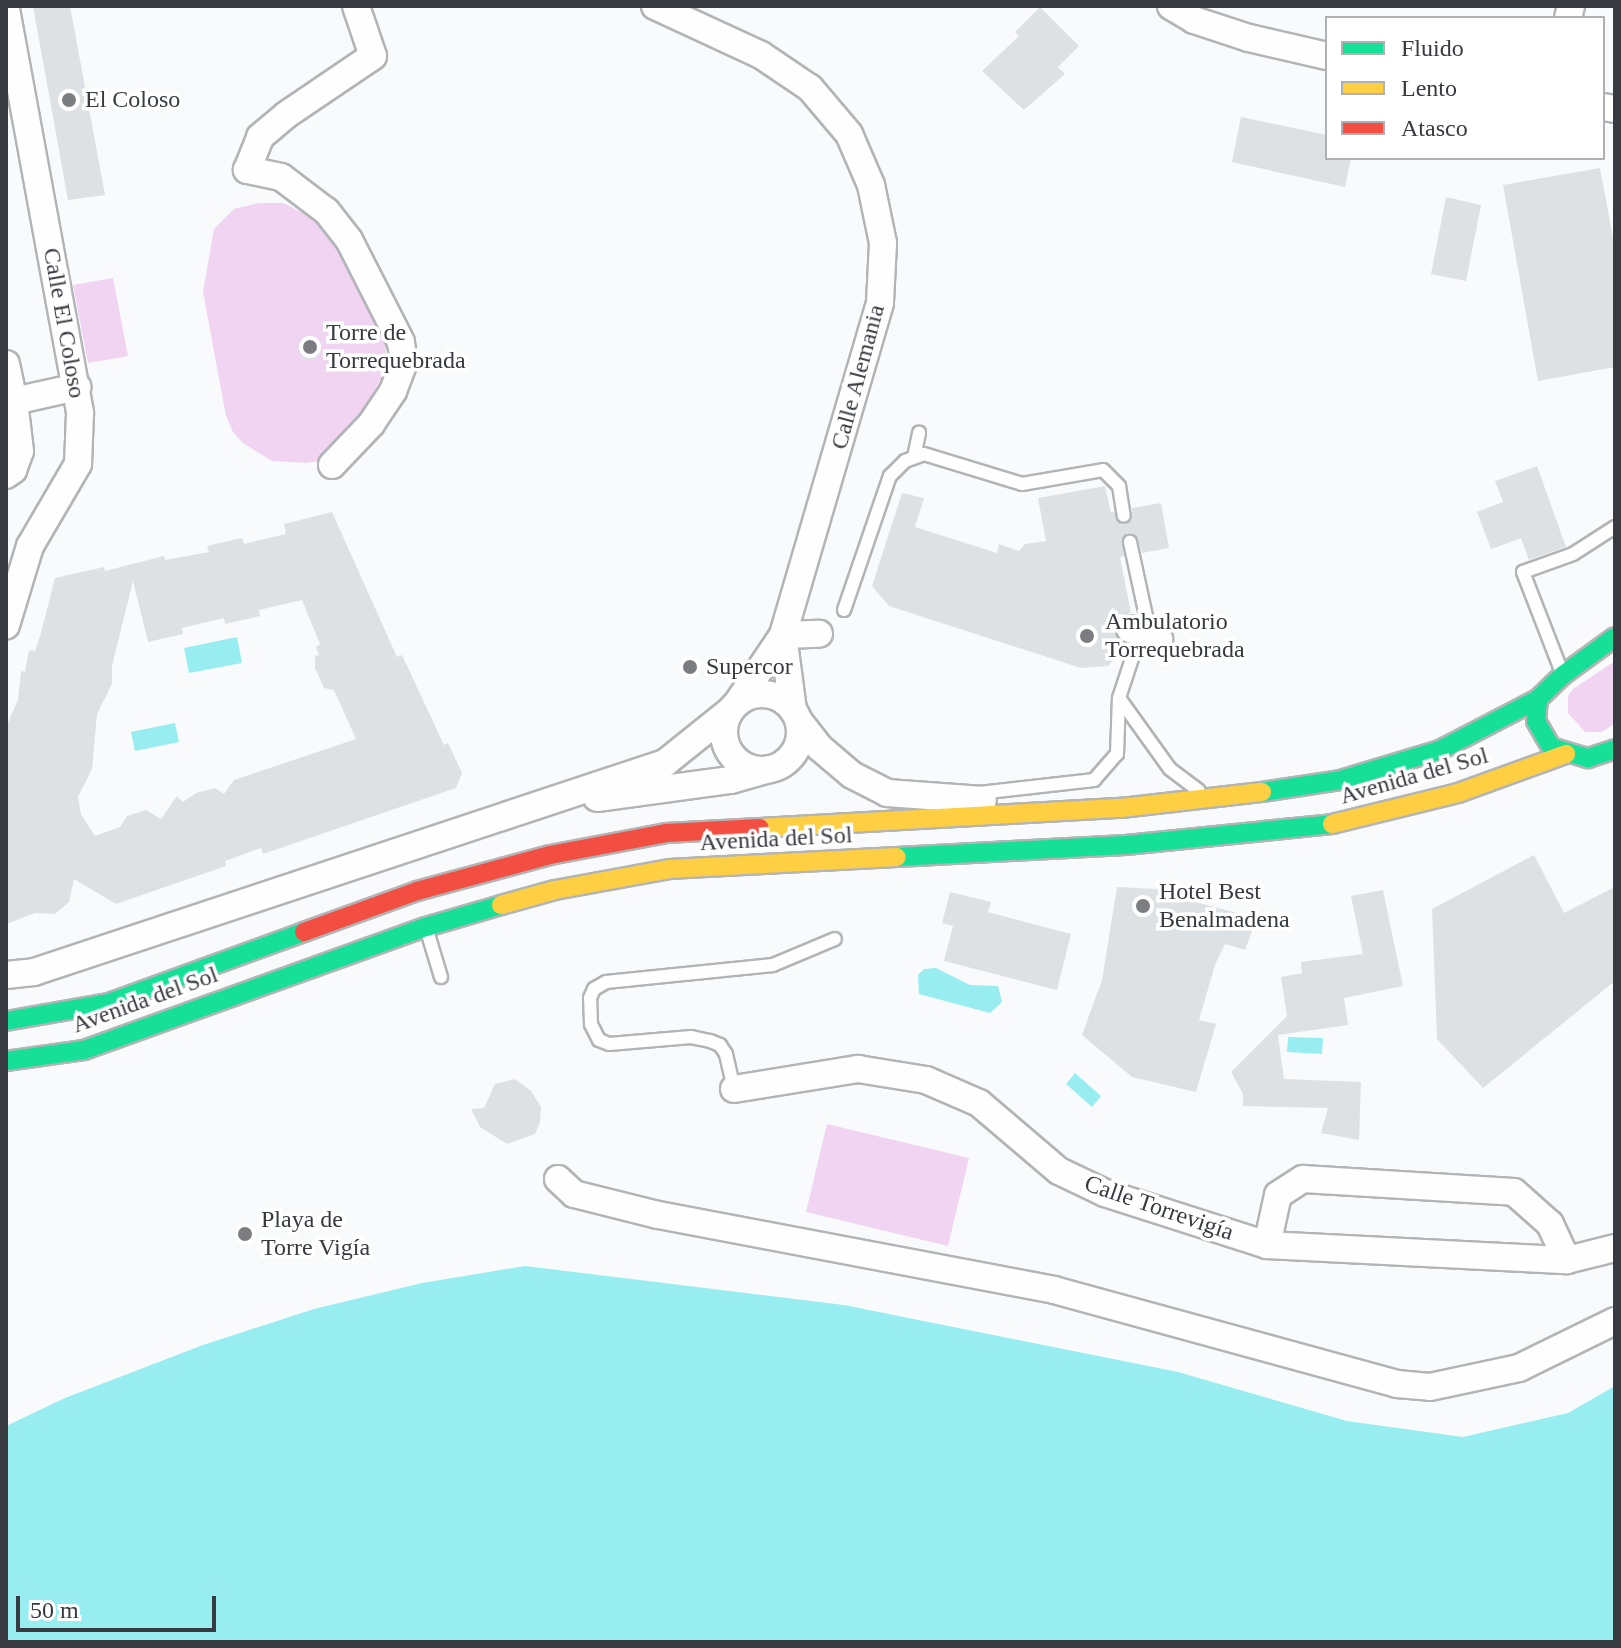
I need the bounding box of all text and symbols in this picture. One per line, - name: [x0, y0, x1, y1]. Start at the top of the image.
- legend: [1325, 16, 1605, 160]
- text: Fluido: [1401, 35, 1464, 61]
- text: Lento: [1401, 75, 1457, 101]
- place label: El Coloso: [85, 86, 180, 114]
- marker: El Coloso: [60, 91, 78, 109]
- text: Atasco: [1401, 115, 1468, 141]
- street label: Calle El Coloso: [37, 246, 91, 400]
- street label: Calle Alemania: [825, 301, 891, 453]
- place label: Torre de Torrequebrada: [326, 319, 466, 375]
- marker: Torre de Torrequebrada: [301, 338, 319, 356]
- place label: Ambulatorio Torrequebrada: [1105, 608, 1245, 664]
- marker: Ambulatorio Torrequebrada: [1076, 625, 1098, 647]
- place label: Supercor: [706, 653, 793, 681]
- marker: Supercor: [681, 658, 699, 676]
- street label: Avenida del Sol: [1337, 741, 1491, 811]
- street label: Avenida del Sol: [699, 821, 853, 857]
- place label: Hotel Best Benalmadena: [1159, 878, 1290, 934]
- marker: Hotel Best Benalmadena: [1134, 897, 1152, 915]
- street label: Avenida del Sol: [68, 960, 222, 1040]
- street label: Calle Torrevigía: [1080, 1169, 1238, 1247]
- place label: Playa de Torre Vigía: [261, 1206, 370, 1262]
- marker: Playa de Torre Vigía: [236, 1225, 254, 1243]
- scale bar: [20, 1580, 220, 1630]
- text: 50 m: [30, 1597, 79, 1623]

